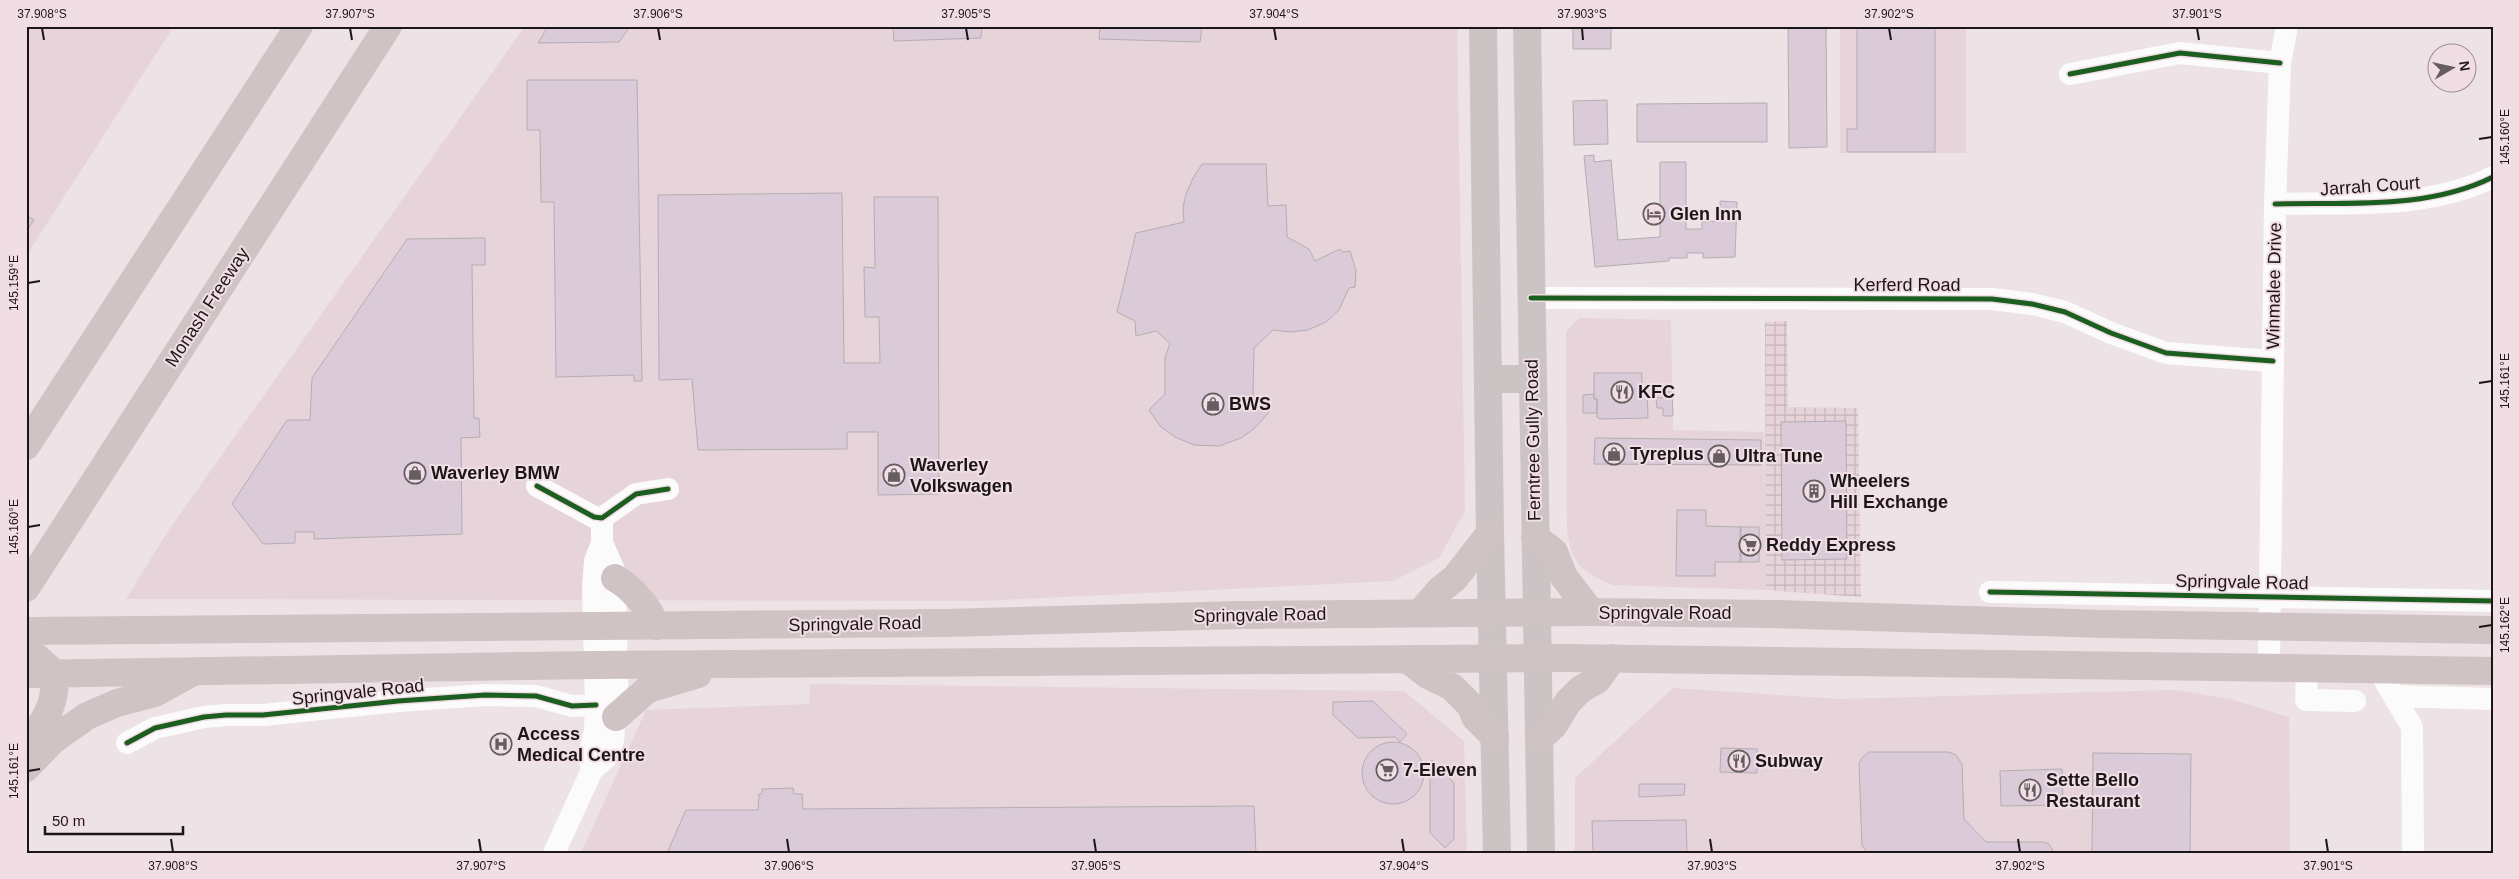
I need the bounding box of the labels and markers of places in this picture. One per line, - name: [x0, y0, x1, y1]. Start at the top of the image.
- hotel icon: Glen Inn: [1642, 202, 1666, 226]
- place label: Glen Inn: [1670, 204, 1742, 224]
- restaurant icon: KFC: [1610, 380, 1634, 404]
- place label: KFC: [1638, 382, 1675, 402]
- shop icon: BWS: [1201, 392, 1225, 416]
- place label: BWS: [1229, 394, 1271, 414]
- shop icon: Tyreplus: [1602, 442, 1626, 466]
- place label: Tyreplus: [1630, 444, 1704, 464]
- shop icon: Ultra Tune: [1707, 444, 1731, 468]
- place label: Ultra Tune: [1735, 446, 1823, 466]
- place label: Waverley Volkswagen: [910, 455, 1013, 496]
- shop icon: Waverley BMW: [403, 461, 427, 485]
- place label: Waverley BMW: [431, 463, 559, 483]
- shop icon: Waverley Volkswagen: [882, 463, 906, 487]
- place label: Wheelers Hill Exchange: [1830, 471, 1948, 512]
- building icon: Wheelers Hill Exchange: [1802, 479, 1826, 503]
- supermarket icon: Reddy Express: [1738, 533, 1762, 557]
- place label: Reddy Express: [1766, 535, 1896, 555]
- place label: Access Medical Centre: [517, 724, 645, 765]
- hospital icon: Access Medical Centre: [489, 732, 513, 756]
- restaurant icon: Subway: [1727, 749, 1751, 773]
- place label: Subway: [1755, 751, 1823, 771]
- supermarket icon: 7-Eleven: [1375, 758, 1399, 782]
- place label: 7-Eleven: [1403, 760, 1477, 780]
- place label: Sette Bello Restaurant: [2046, 770, 2140, 811]
- restaurant icon: Sette Bello Restaurant: [2018, 778, 2042, 802]

